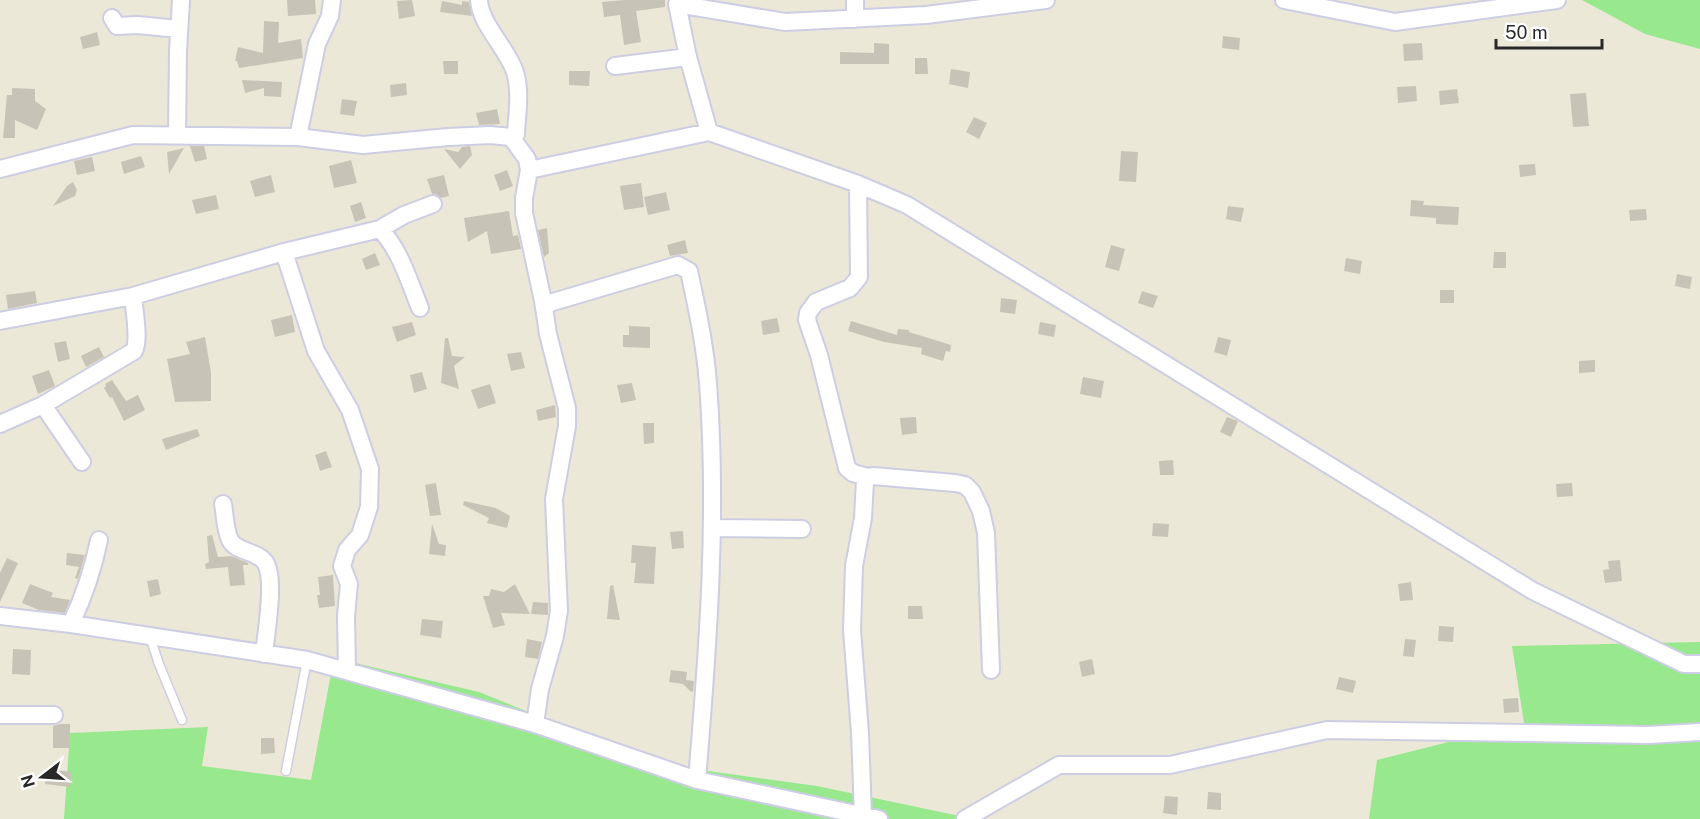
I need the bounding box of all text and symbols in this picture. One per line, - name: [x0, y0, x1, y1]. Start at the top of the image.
- scale bar: [1496, 12, 1602, 50]
- text: 50 m: [1505, 22, 1548, 43]
- north arrow: [12, 747, 72, 807]
- text: N: [17, 772, 39, 790]

